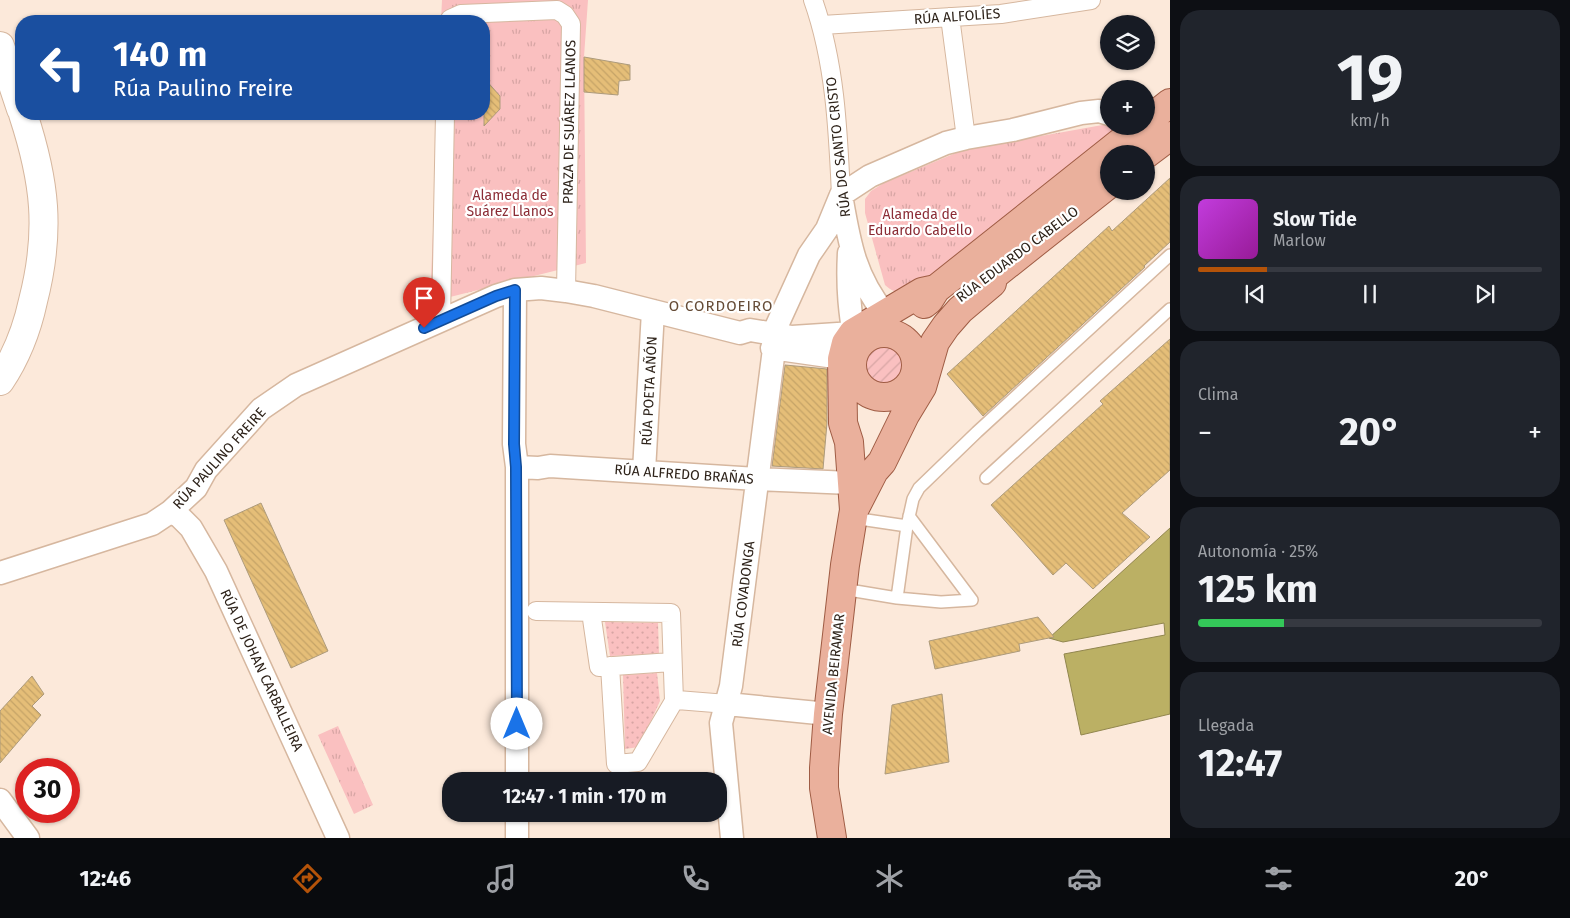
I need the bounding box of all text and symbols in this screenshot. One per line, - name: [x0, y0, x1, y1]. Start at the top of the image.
- street label: RÚA ALFOLÍES: [913, 4, 1001, 28]
- map controls: [1100, 15, 1155, 200]
- button: layers: [1100, 15, 1155, 70]
- text: 140 m: [113, 33, 207, 75]
- icon: left: [30, 35, 95, 100]
- street label: PRAZA DE SUÁREZ LLANOS: [559, 39, 579, 204]
- text: 19: [1337, 39, 1403, 117]
- text: Rúa Paulino Freire: [113, 75, 293, 102]
- street label: RÚA DO SANTO CRISTO: [822, 76, 854, 218]
- button: +: [1100, 80, 1155, 135]
- text: km/h: [1350, 111, 1390, 130]
- button: −: [1100, 145, 1155, 200]
- park label: Alameda de Suárez Llanos: [466, 187, 554, 220]
- street label: RÚA EDUARDO CABELLO: [952, 202, 1082, 306]
- park label: Alameda de Eduardo Cabello: [868, 206, 972, 239]
- text: Slow Tide: [1273, 208, 1357, 231]
- text: Marlow: [1273, 231, 1326, 250]
- pin: [403, 277, 445, 328]
- icon: previous: [1241, 280, 1269, 308]
- icon: pause: [1356, 280, 1384, 308]
- icon: next: [1471, 280, 1499, 308]
- icon: arrive: [410, 284, 438, 312]
- district label: O CORDOEIRO: [669, 297, 773, 315]
- street label: RÚA POETA AÑÓN: [637, 336, 661, 446]
- text: Clima: [1198, 385, 1238, 404]
- street label: RÚA PAULINO FREIRE: [169, 403, 269, 513]
- text: 20°: [1339, 409, 1401, 455]
- text: −: [1198, 416, 1212, 449]
- text: +: [1528, 416, 1542, 449]
- street label: RÚA ALFREDO BRAÑAS: [614, 460, 755, 488]
- street label: RÚA COVADONGA: [728, 540, 758, 648]
- text: Autonomía · 25%: [1198, 542, 1318, 561]
- text: 125 km: [1198, 566, 1318, 612]
- street label: RÚA DE JOHAN CARBALLEIRA: [216, 586, 308, 754]
- street label: AVENIDA BEIRAMAR: [819, 612, 848, 735]
- position arrow: [490, 697, 542, 749]
- text: Llegada: [1198, 716, 1254, 735]
- text: 12:47: [1198, 740, 1282, 786]
- speed limit sign: 30: [15, 758, 80, 823]
- text: 12:47 · 1 min · 170 m: [502, 785, 667, 808]
- icon: directions: [290, 861, 325, 896]
- icon: music: [484, 861, 519, 896]
- icon: phone: [678, 861, 713, 896]
- icon: climate: [872, 861, 907, 896]
- icon: car: [1067, 861, 1102, 896]
- icon: filters: [1261, 861, 1296, 896]
- text: 12:46: [80, 865, 131, 892]
- text: 20°: [1455, 865, 1490, 892]

